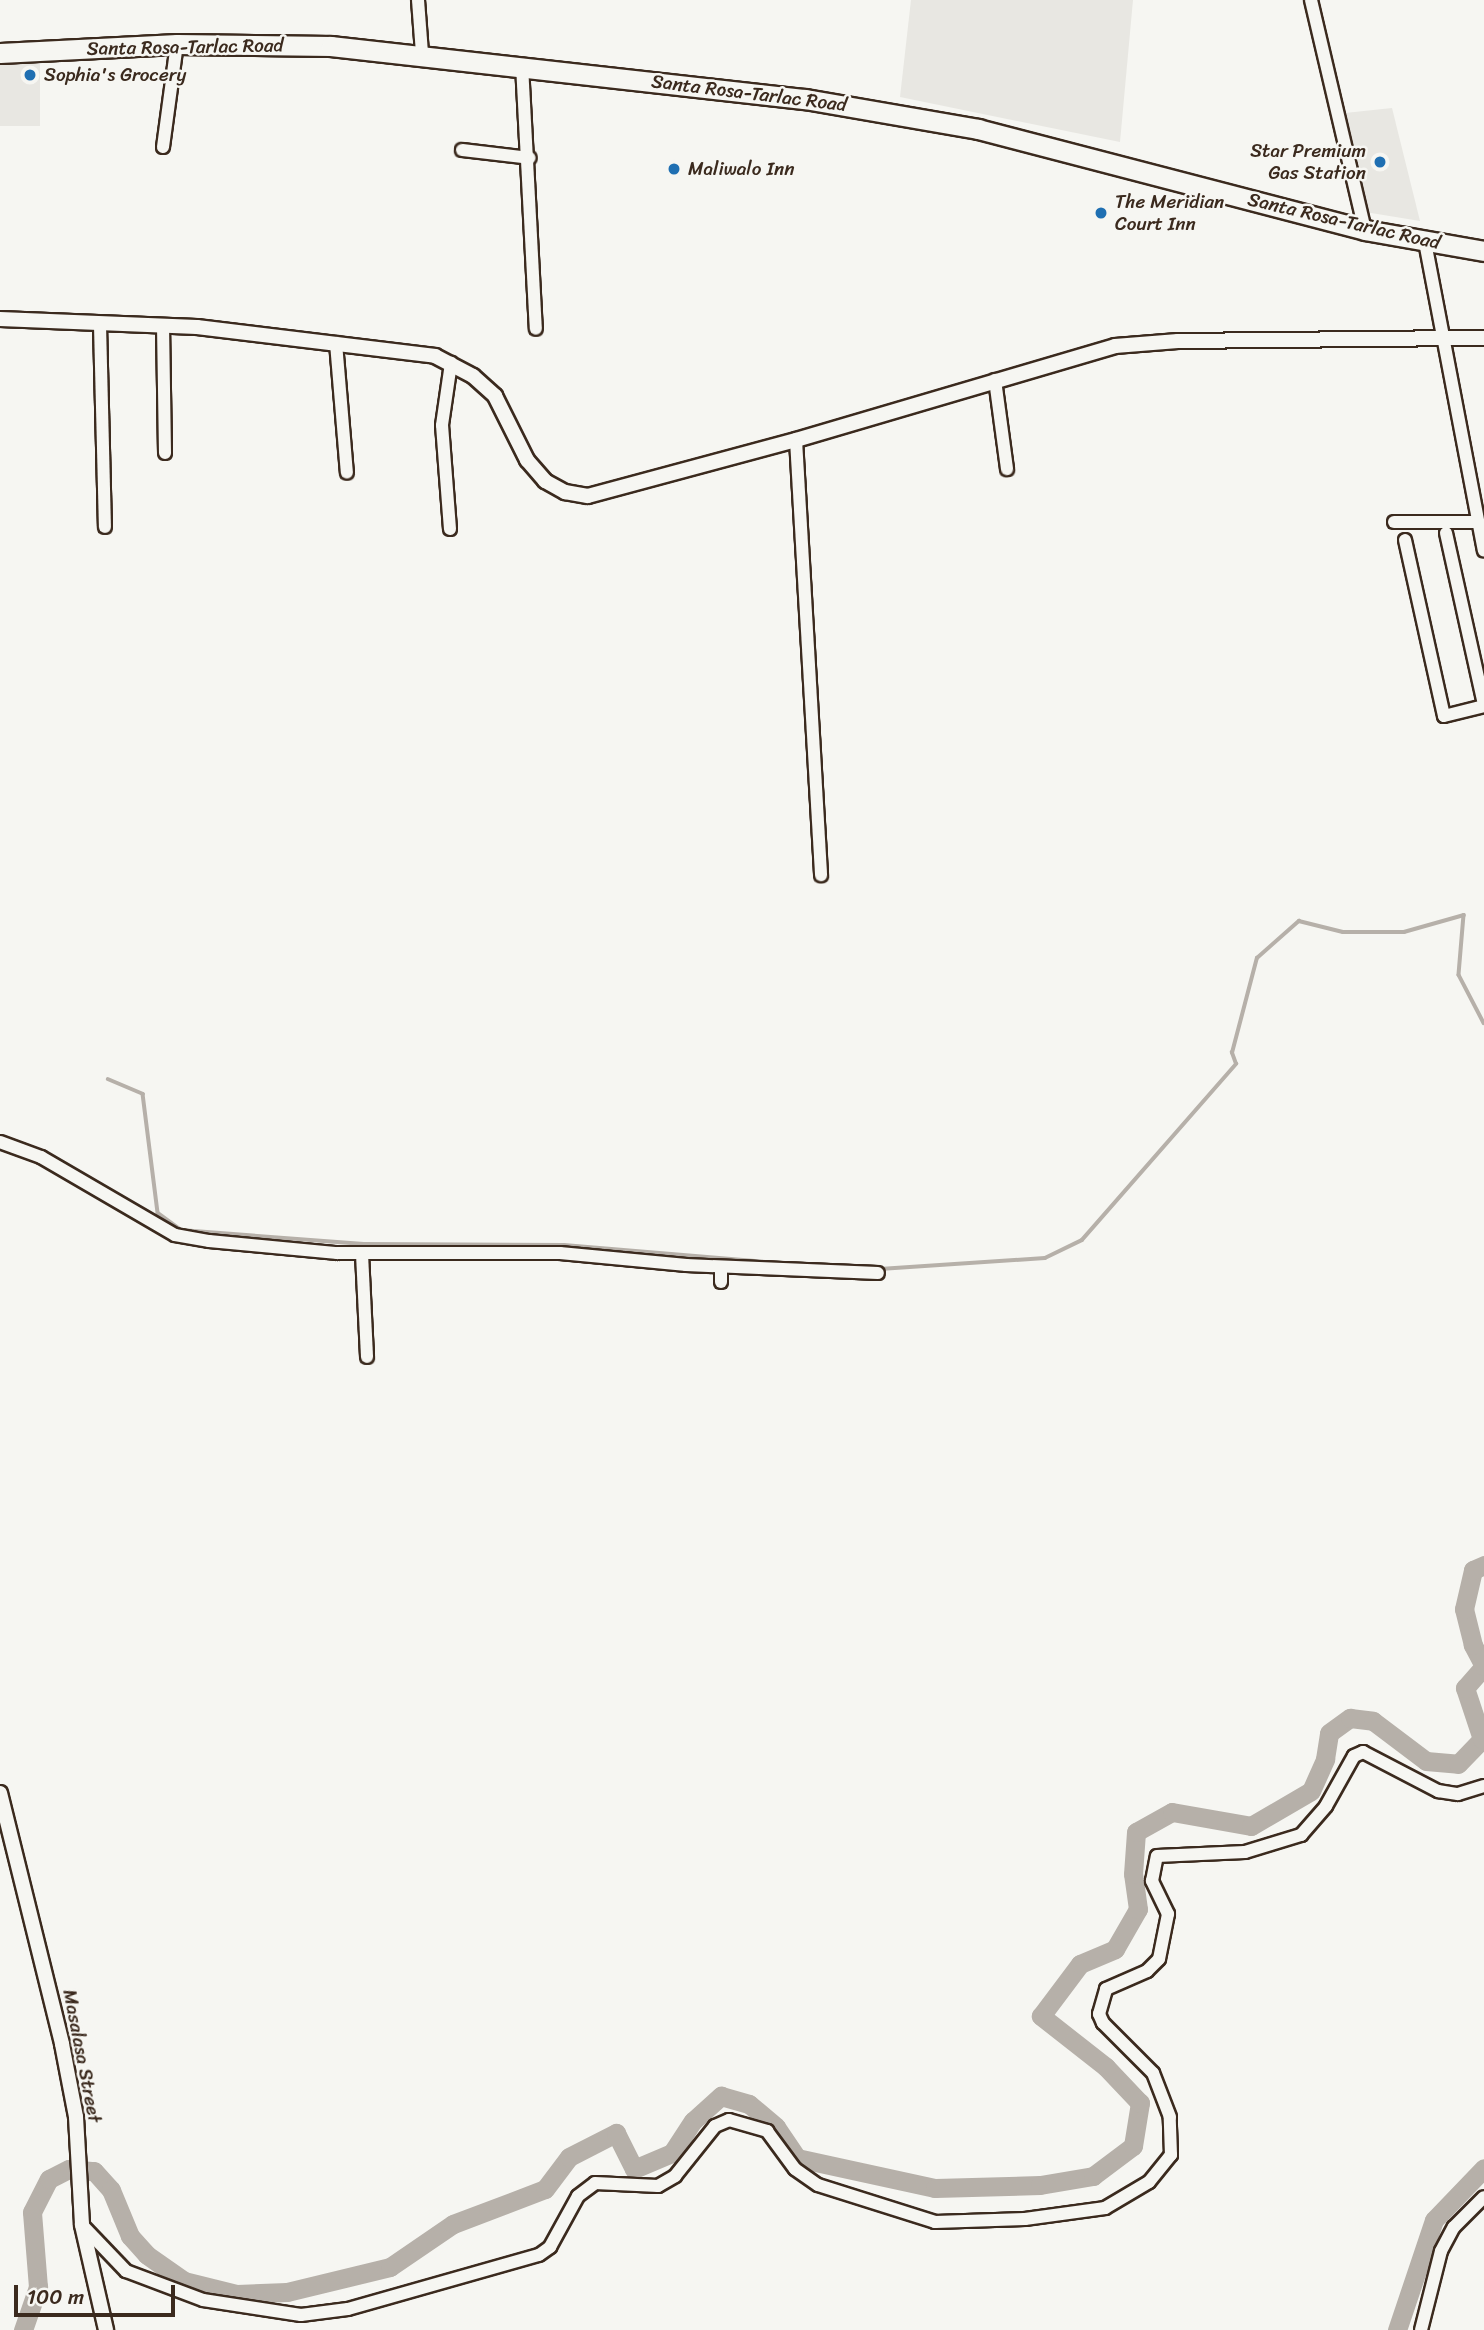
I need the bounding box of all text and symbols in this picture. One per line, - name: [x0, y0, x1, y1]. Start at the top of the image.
- street label: Santa Rosa-Tarlac Road: [86, 34, 284, 60]
- place label: Sophia's Grocery: [44, 64, 186, 86]
- marker: Sophia's Grocery: [22, 67, 38, 83]
- street label: Santa Rosa-Tarlac Road: [649, 70, 849, 116]
- place label: Star Premium Gas Station: [1250, 140, 1366, 184]
- marker: Star Premium Gas Station: [1372, 154, 1388, 170]
- place label: Maliwalo Inn: [688, 158, 794, 180]
- marker: Maliwalo Inn: [666, 161, 682, 177]
- street label: Santa Rosa-Tarlac Road: [1245, 188, 1443, 254]
- place label: The Meridian Court Inn: [1115, 191, 1224, 235]
- marker: The Meridian Court Inn: [1093, 205, 1109, 221]
- street label: Masalasa Street: [58, 1987, 106, 2125]
- scale bar: [18, 2270, 178, 2314]
- text: 100 m: [27, 2278, 84, 2316]

